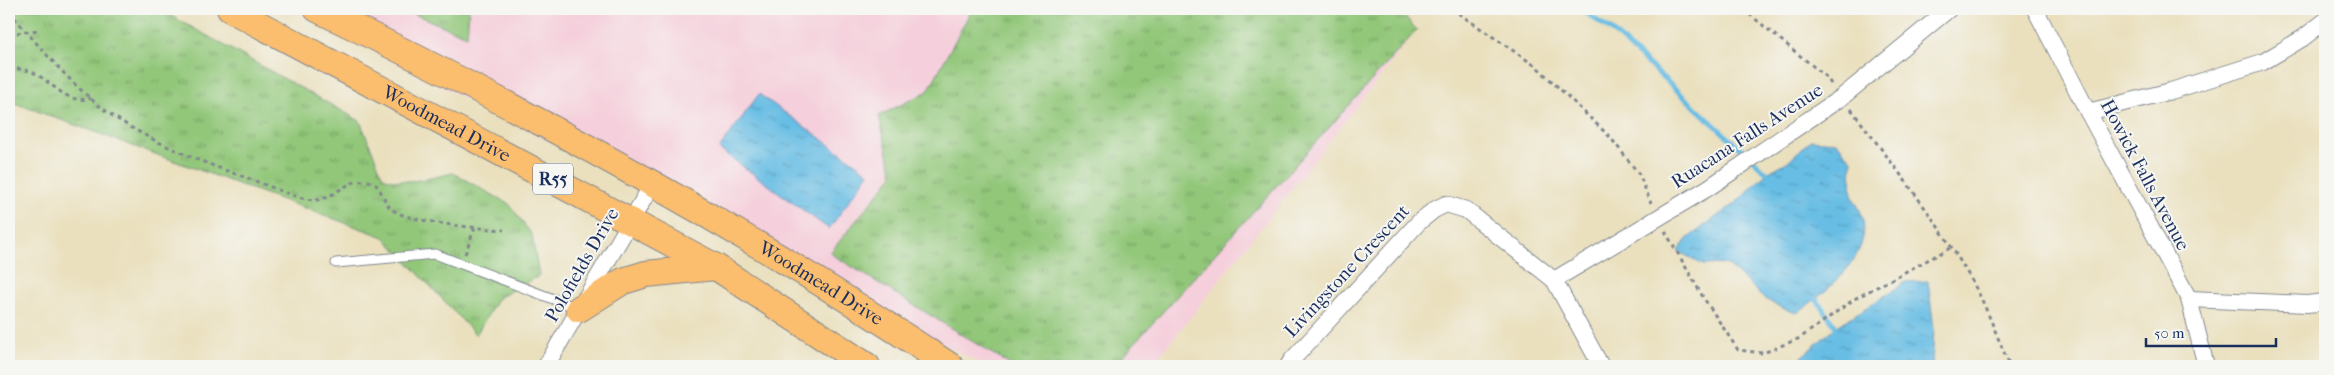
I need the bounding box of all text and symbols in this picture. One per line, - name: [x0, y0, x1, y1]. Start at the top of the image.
- street label: Ruacana Falls Avenue: [1667, 79, 1827, 193]
- street label: Woodmead Drive: [378, 80, 514, 167]
- street label: Howick Falls Avenue: [2096, 96, 2194, 254]
- road number: R55: [533, 163, 573, 194]
- street label: Livingstone Crescent: [1280, 200, 1414, 342]
- street label: Polofields Drive: [540, 204, 624, 326]
- street label: Woodmead Drive: [754, 236, 887, 330]
- scale bar: [2146, 315, 2276, 347]
- text: 50 m: [2154, 324, 2185, 342]

